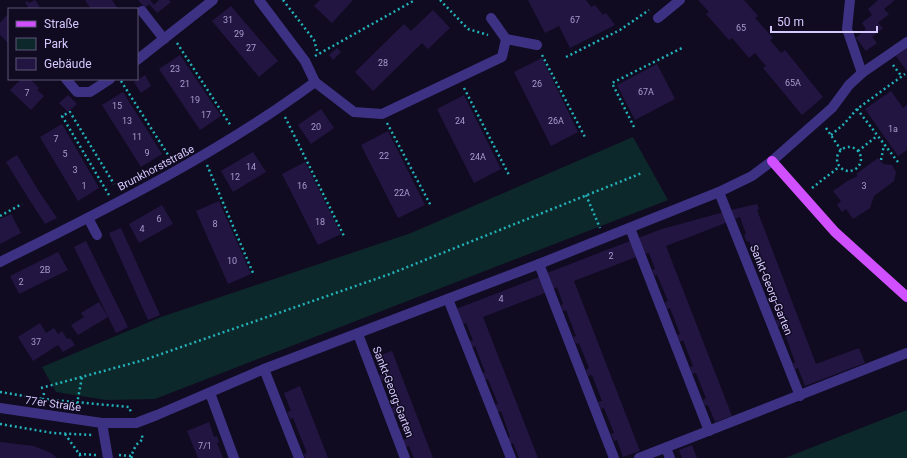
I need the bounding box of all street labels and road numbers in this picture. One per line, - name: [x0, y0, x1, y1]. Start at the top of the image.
- street label: Brunkhorststraße: [116, 142, 197, 194]
- street label: Sankt-Georg-Garten: [747, 243, 795, 337]
- street label: Sankt-Georg-Garten: [370, 345, 416, 439]
- street label: 77er Straße: [24, 394, 82, 414]

